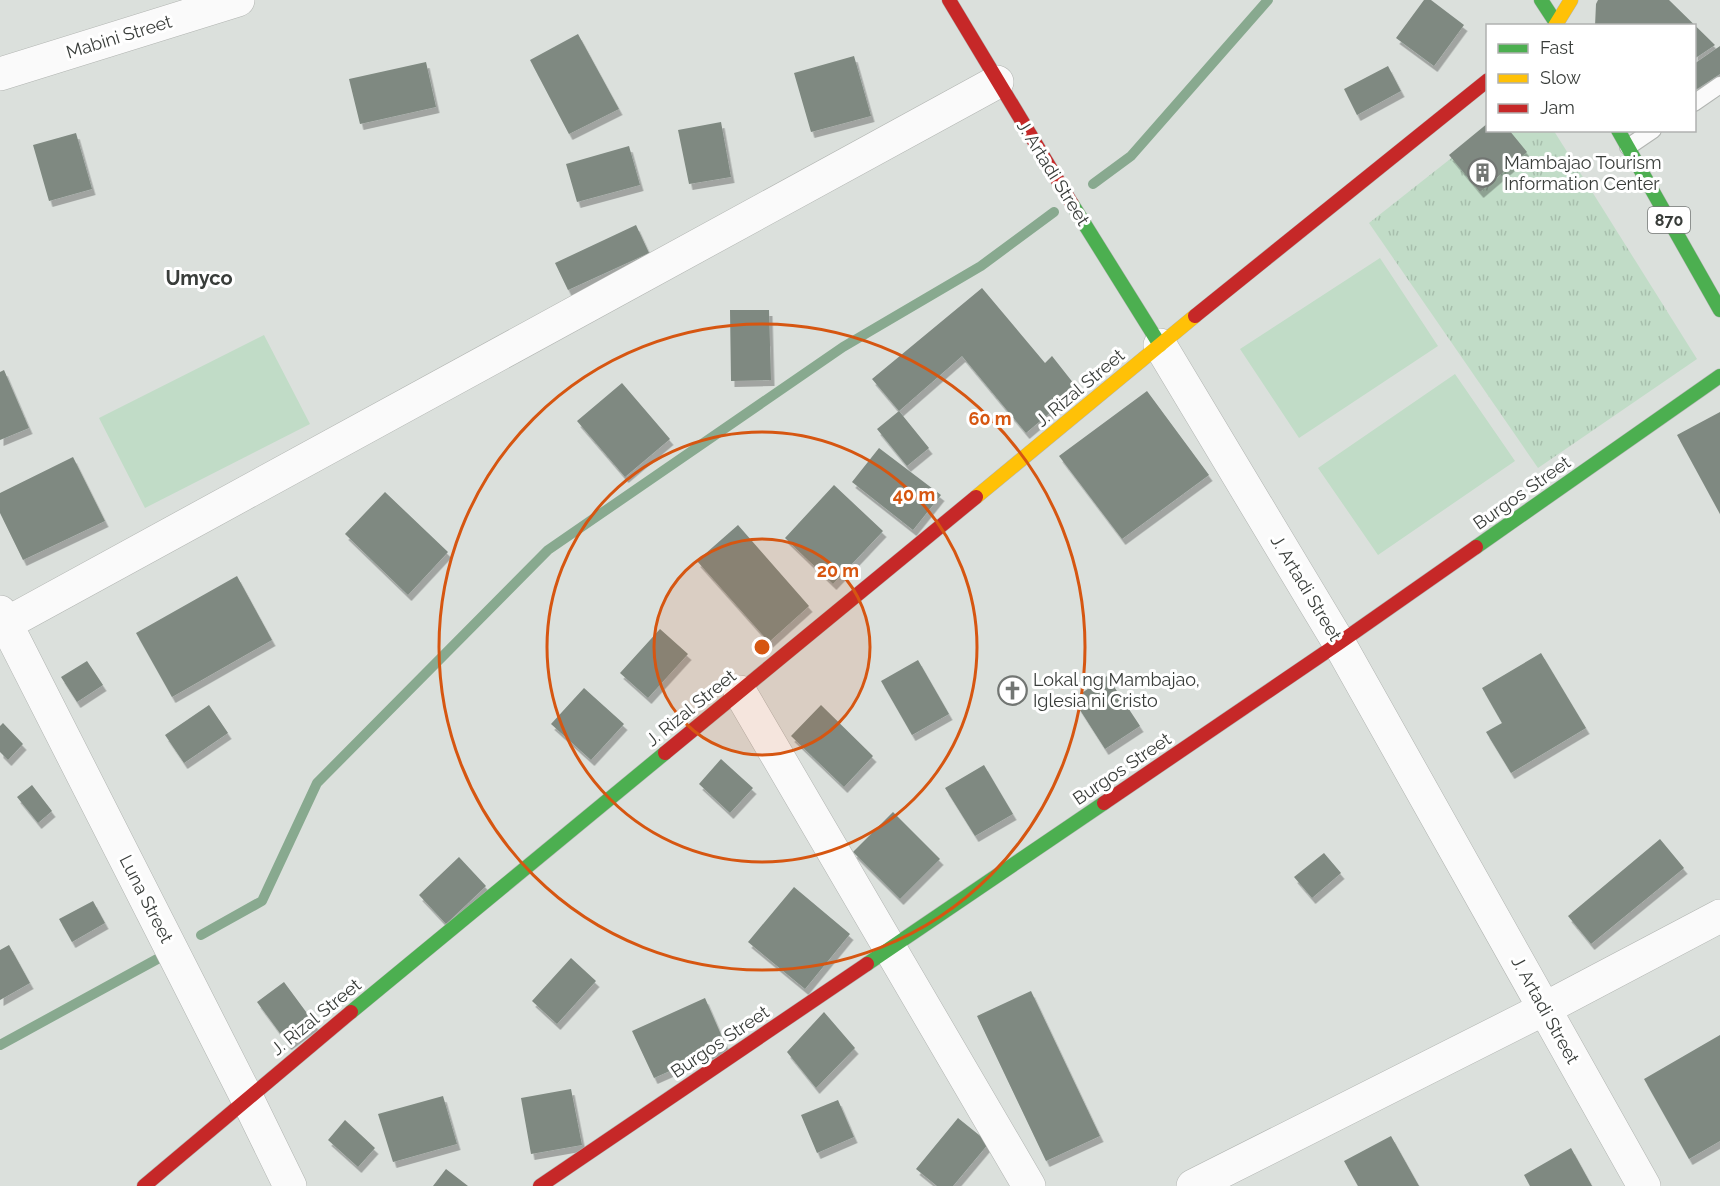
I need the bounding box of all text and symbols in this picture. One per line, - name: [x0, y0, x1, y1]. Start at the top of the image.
- street label: Mabini Street: [63, 10, 174, 63]
- legend: [1486, 24, 1696, 132]
- text: Fast: [1540, 37, 1574, 58]
- text: Slow: [1540, 67, 1581, 88]
- text: Jam: [1540, 97, 1575, 118]
- street label: J. Artadi Street: [1013, 116, 1094, 229]
- place label: Mambajao Tourism Information Center: [1504, 152, 1661, 194]
- building icon: Mambajao Tourism Information Center: [1467, 157, 1499, 189]
- road number: 870: [1648, 207, 1690, 233]
- district label: Umyco: [165, 266, 233, 290]
- street label: J. Rizal Street: [1031, 344, 1128, 431]
- text: 60 m: [968, 408, 1012, 429]
- street label: Burgos Street: [1469, 451, 1574, 534]
- text: 40 m: [893, 484, 935, 505]
- street label: J. Artadi Street: [1267, 531, 1346, 645]
- text: 20 m: [817, 560, 859, 581]
- centre of rings: [752, 637, 772, 657]
- street label: J. Rizal Street: [641, 665, 740, 750]
- place label: Lokal ng Mambajao, Iglesia ni Cristo: [1033, 669, 1200, 711]
- church icon: Lokal ng Mambajao, Iglesia ni Cristo: [996, 674, 1028, 706]
- street label: Burgos Street: [1069, 728, 1175, 809]
- street label: Luna Street: [115, 851, 178, 946]
- street label: J. Artadi Street: [1507, 952, 1584, 1067]
- street label: J. Rizal Street: [266, 974, 365, 1059]
- street label: Burgos Street: [667, 1001, 773, 1082]

